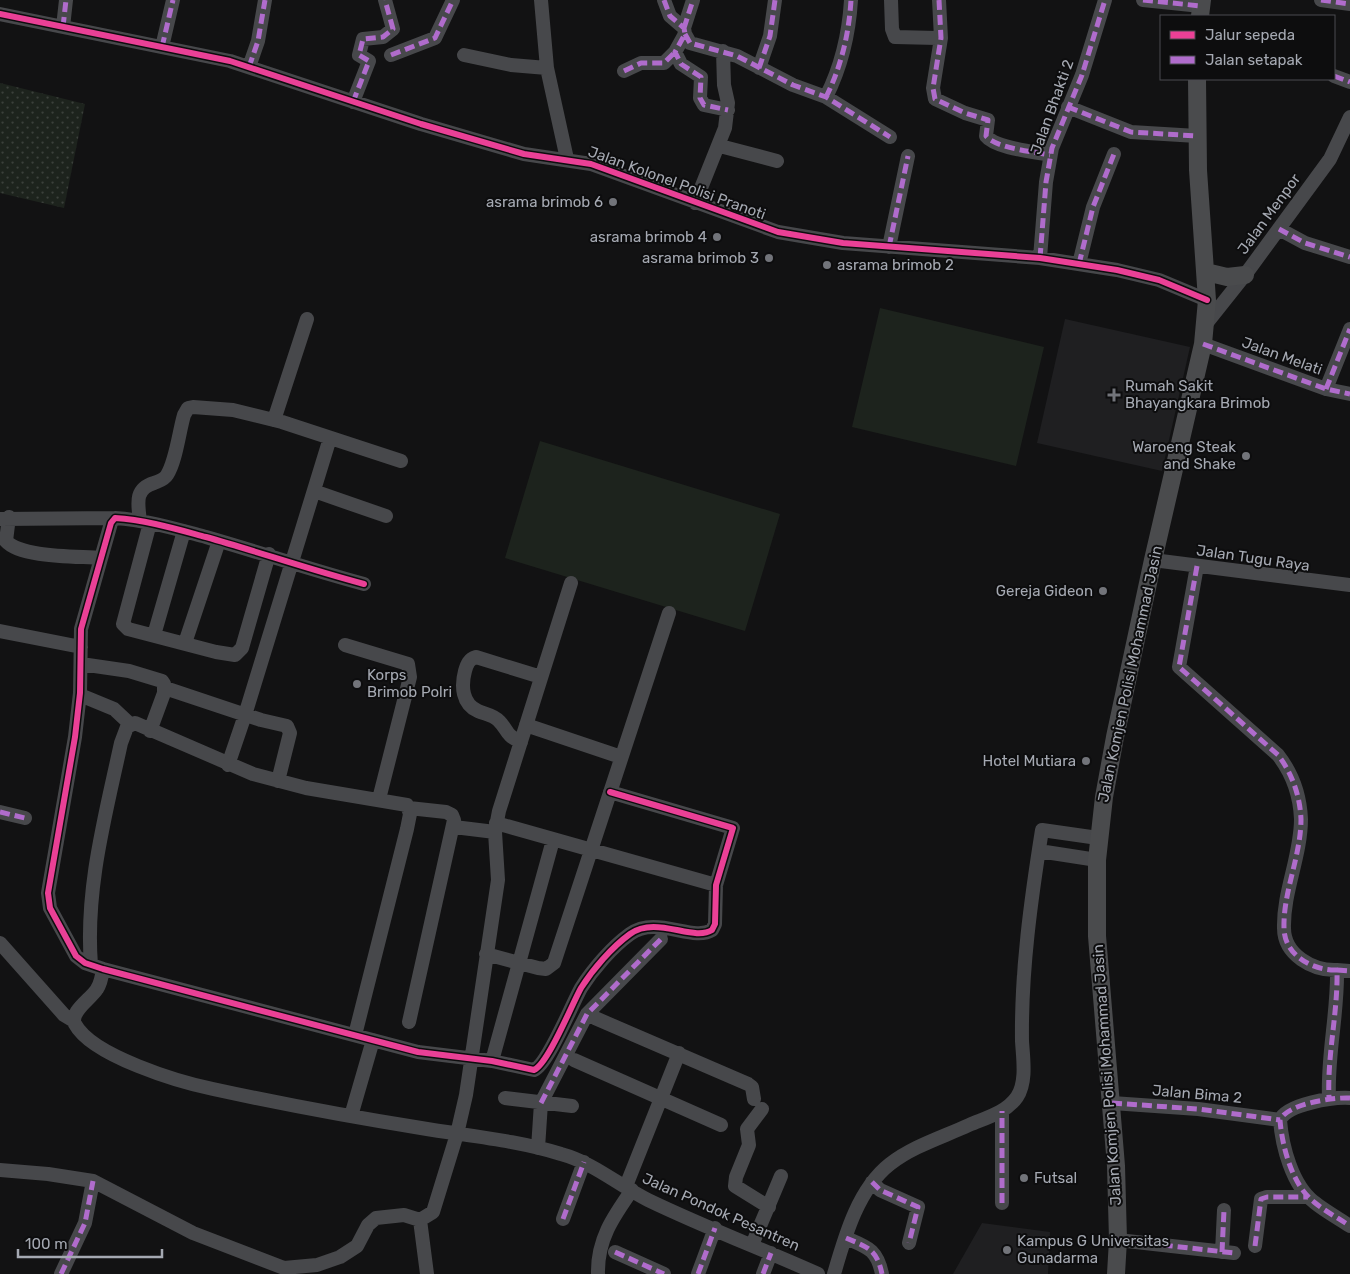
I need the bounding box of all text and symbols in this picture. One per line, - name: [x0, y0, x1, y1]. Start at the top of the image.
- legend: [1160, 15, 1335, 80]
- text: Jalur sepeda: [1205, 26, 1295, 44]
- text: Jalan setapak: [1205, 51, 1303, 69]
- street label: Jalan Bhakti 2: [1027, 57, 1078, 157]
- street label: Jalan Kolonel Polisi Pranoti: [586, 142, 768, 224]
- street label: Jalan Menpor: [1234, 170, 1304, 258]
- place label: asrama brimob 6: [486, 193, 603, 211]
- marker: asrama brimob 6: [607, 196, 619, 208]
- place label: asrama brimob 4: [590, 228, 707, 246]
- marker: asrama brimob 4: [711, 231, 723, 243]
- place label: asrama brimob 3: [642, 249, 759, 267]
- marker: asrama brimob 3: [763, 252, 775, 264]
- place label: asrama brimob 2: [837, 256, 954, 274]
- marker: asrama brimob 2: [821, 259, 833, 271]
- street label: Jalan Melati: [1239, 333, 1325, 379]
- place label: Rumah Sakit Bhayangkara Brimob: [1125, 377, 1270, 412]
- marker: Rumah Sakit Bhayangkara Brimob: [1107, 388, 1121, 402]
- place label: Waroeng Steak and Shake: [1132, 438, 1236, 473]
- marker: Waroeng Steak and Shake: [1240, 450, 1252, 462]
- street label: Jalan Tugu Raya: [1195, 541, 1311, 575]
- street label: Jalan Komjen Polisi Mohammad Jasin: [1094, 544, 1166, 804]
- place label: Gereja Gideon: [996, 582, 1093, 600]
- marker: Gereja Gideon: [1097, 585, 1109, 597]
- place label: Korps Brimob Polri: [367, 666, 452, 701]
- marker: Korps Brimob Polri: [351, 678, 363, 690]
- place label: Hotel Mutiara: [983, 752, 1076, 770]
- marker: Hotel Mutiara: [1080, 755, 1092, 767]
- street label: Jalan Komjen Polisi Mohammad Jasin: [1089, 944, 1125, 1206]
- street label: Jalan Bima 2: [1151, 1081, 1243, 1107]
- street label: Jalan Pondok Pesantren: [640, 1169, 802, 1255]
- place label: Futsal: [1034, 1169, 1077, 1187]
- marker: Futsal: [1018, 1172, 1030, 1184]
- scale bar: [18, 1226, 161, 1258]
- place label: Kampus G Universitas Gunadarma: [1017, 1232, 1170, 1267]
- text: 100 m: [25, 1235, 67, 1253]
- marker: Kampus G Universitas Gunadarma: [1001, 1244, 1013, 1256]

